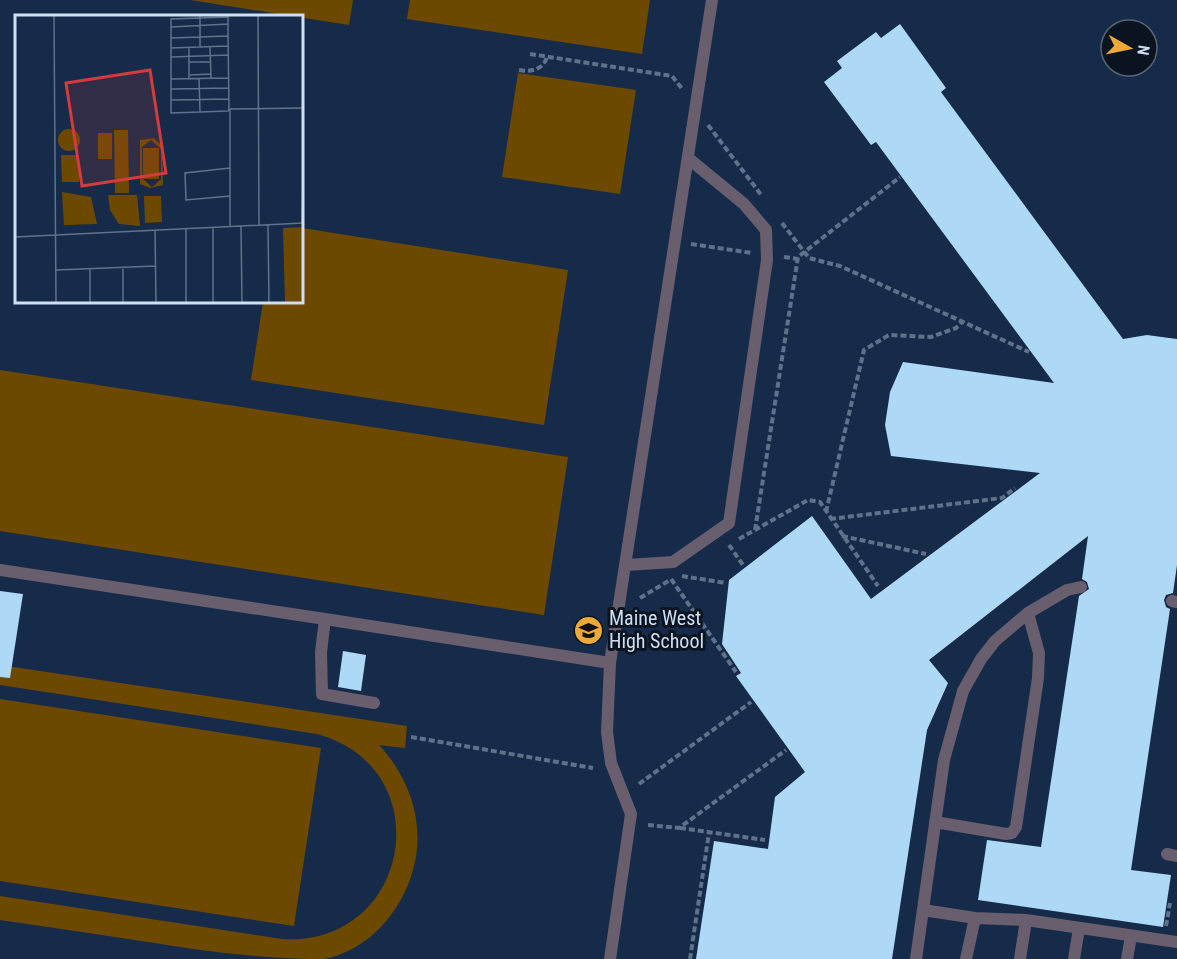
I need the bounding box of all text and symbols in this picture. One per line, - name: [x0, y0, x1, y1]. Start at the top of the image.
- inset map: [15, 15, 303, 303]
- north arrow: [1099, 18, 1159, 78]
- text: N: [1133, 44, 1153, 57]
- place label: Maine West High School: [609, 606, 704, 653]
- school or university icon: Maine West High School: [572, 614, 604, 646]

